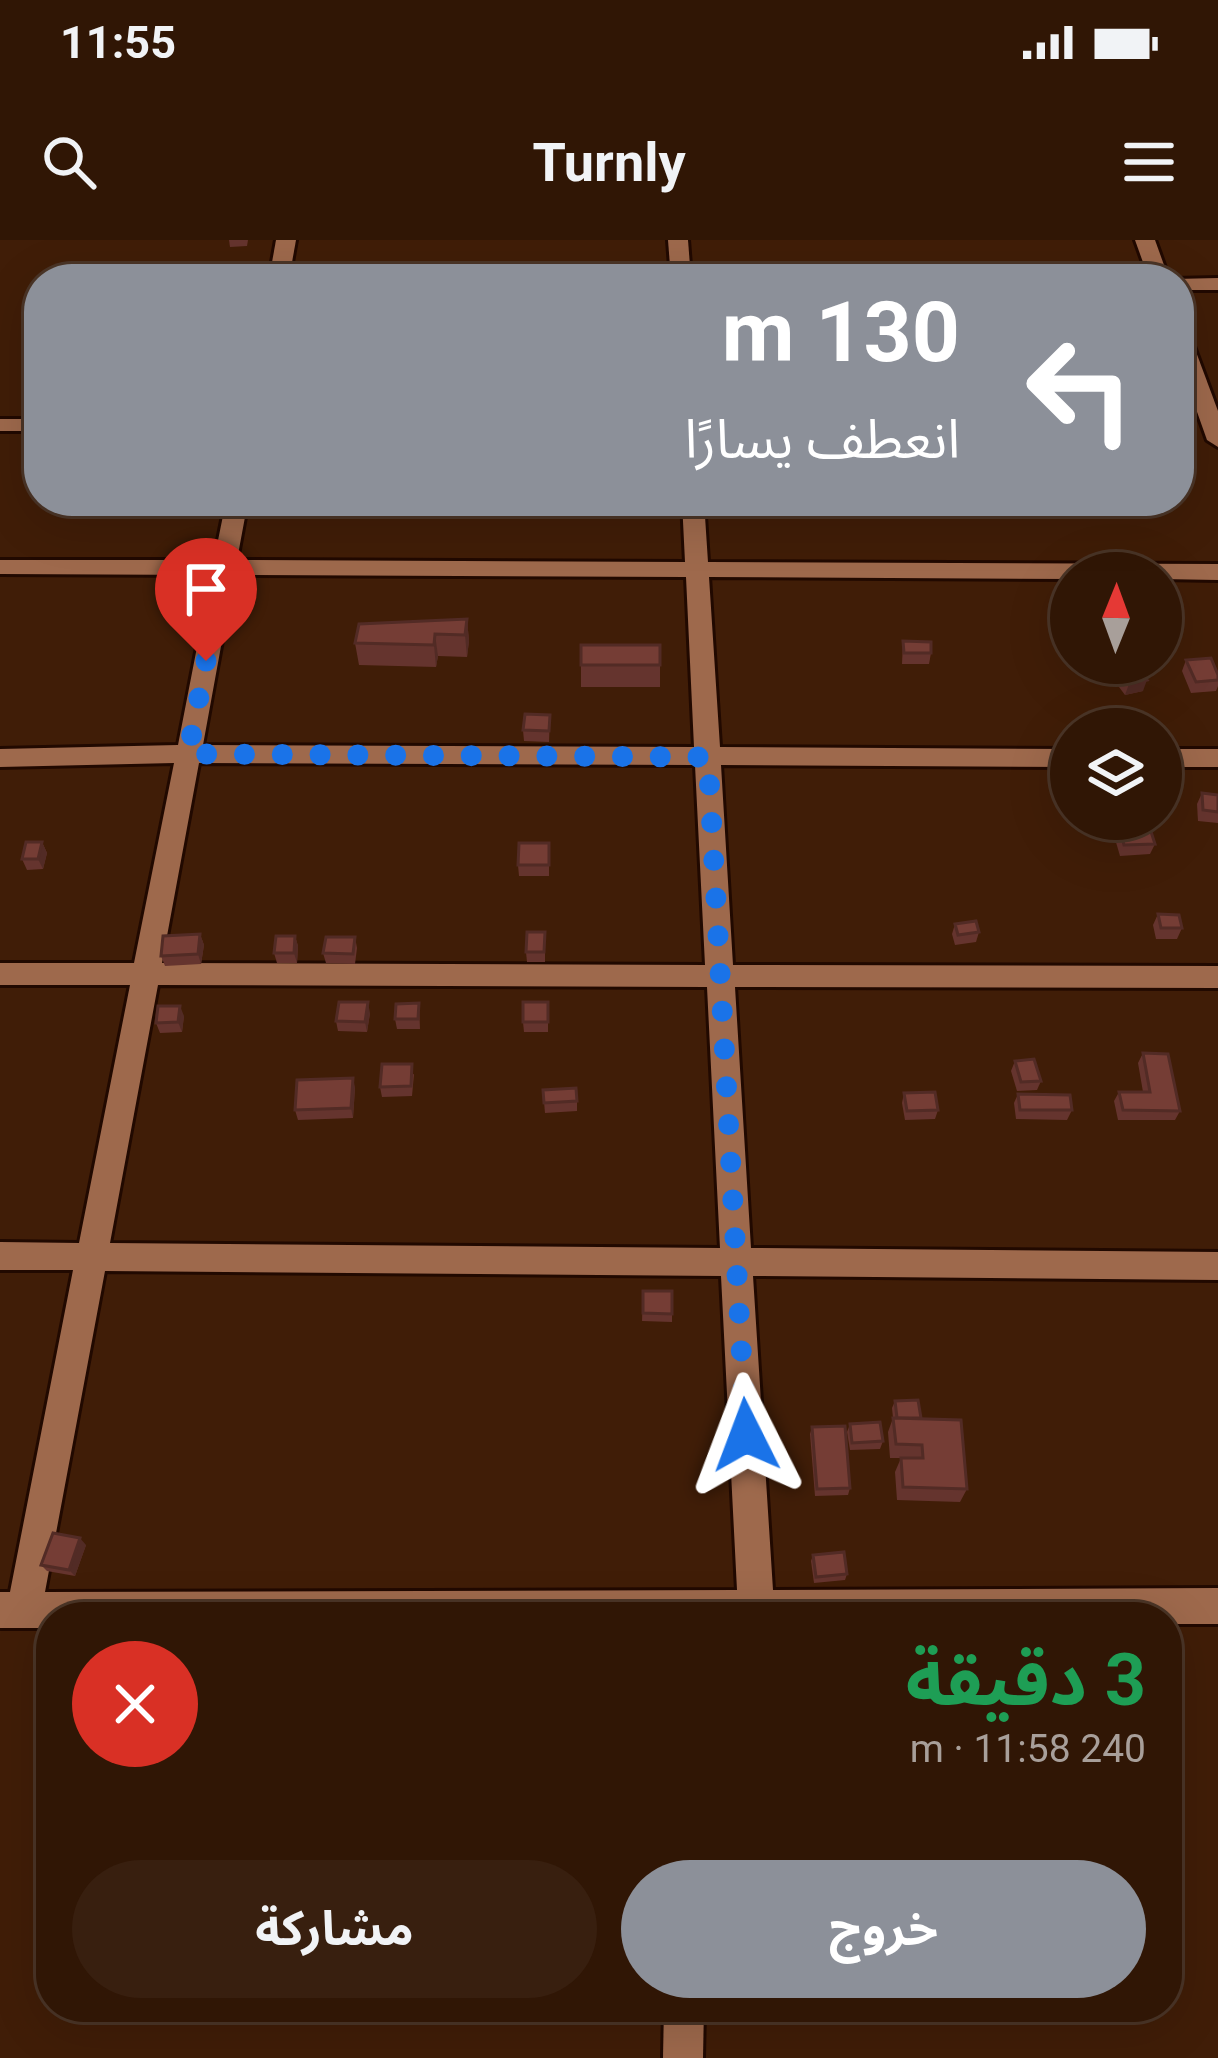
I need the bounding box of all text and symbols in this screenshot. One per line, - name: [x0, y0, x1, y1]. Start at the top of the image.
- text: 11:55: [60, 16, 176, 69]
- icon: search: [36, 129, 102, 195]
- icon: menu: [1116, 129, 1182, 195]
- text: Turnly: [532, 131, 686, 194]
- text: 130 m: [722, 283, 960, 382]
- icon: left: [1002, 312, 1158, 468]
- text: انعطف يسارًا: [684, 408, 960, 471]
- pin: [155, 538, 257, 661]
- north arrow: [1050, 552, 1182, 684]
- map controls: [1050, 552, 1182, 840]
- icon: arrive: [173, 556, 239, 622]
- button: layers: [1050, 708, 1182, 840]
- position arrow: [683, 1372, 809, 1498]
- text: 3 دقيقة: [906, 1638, 1146, 1723]
- button: close: [72, 1641, 198, 1767]
- text: 240 m · 11:58: [910, 1726, 1146, 1772]
- button: مشاركة: [72, 1860, 597, 1998]
- button: خروج: [621, 1860, 1146, 1998]

